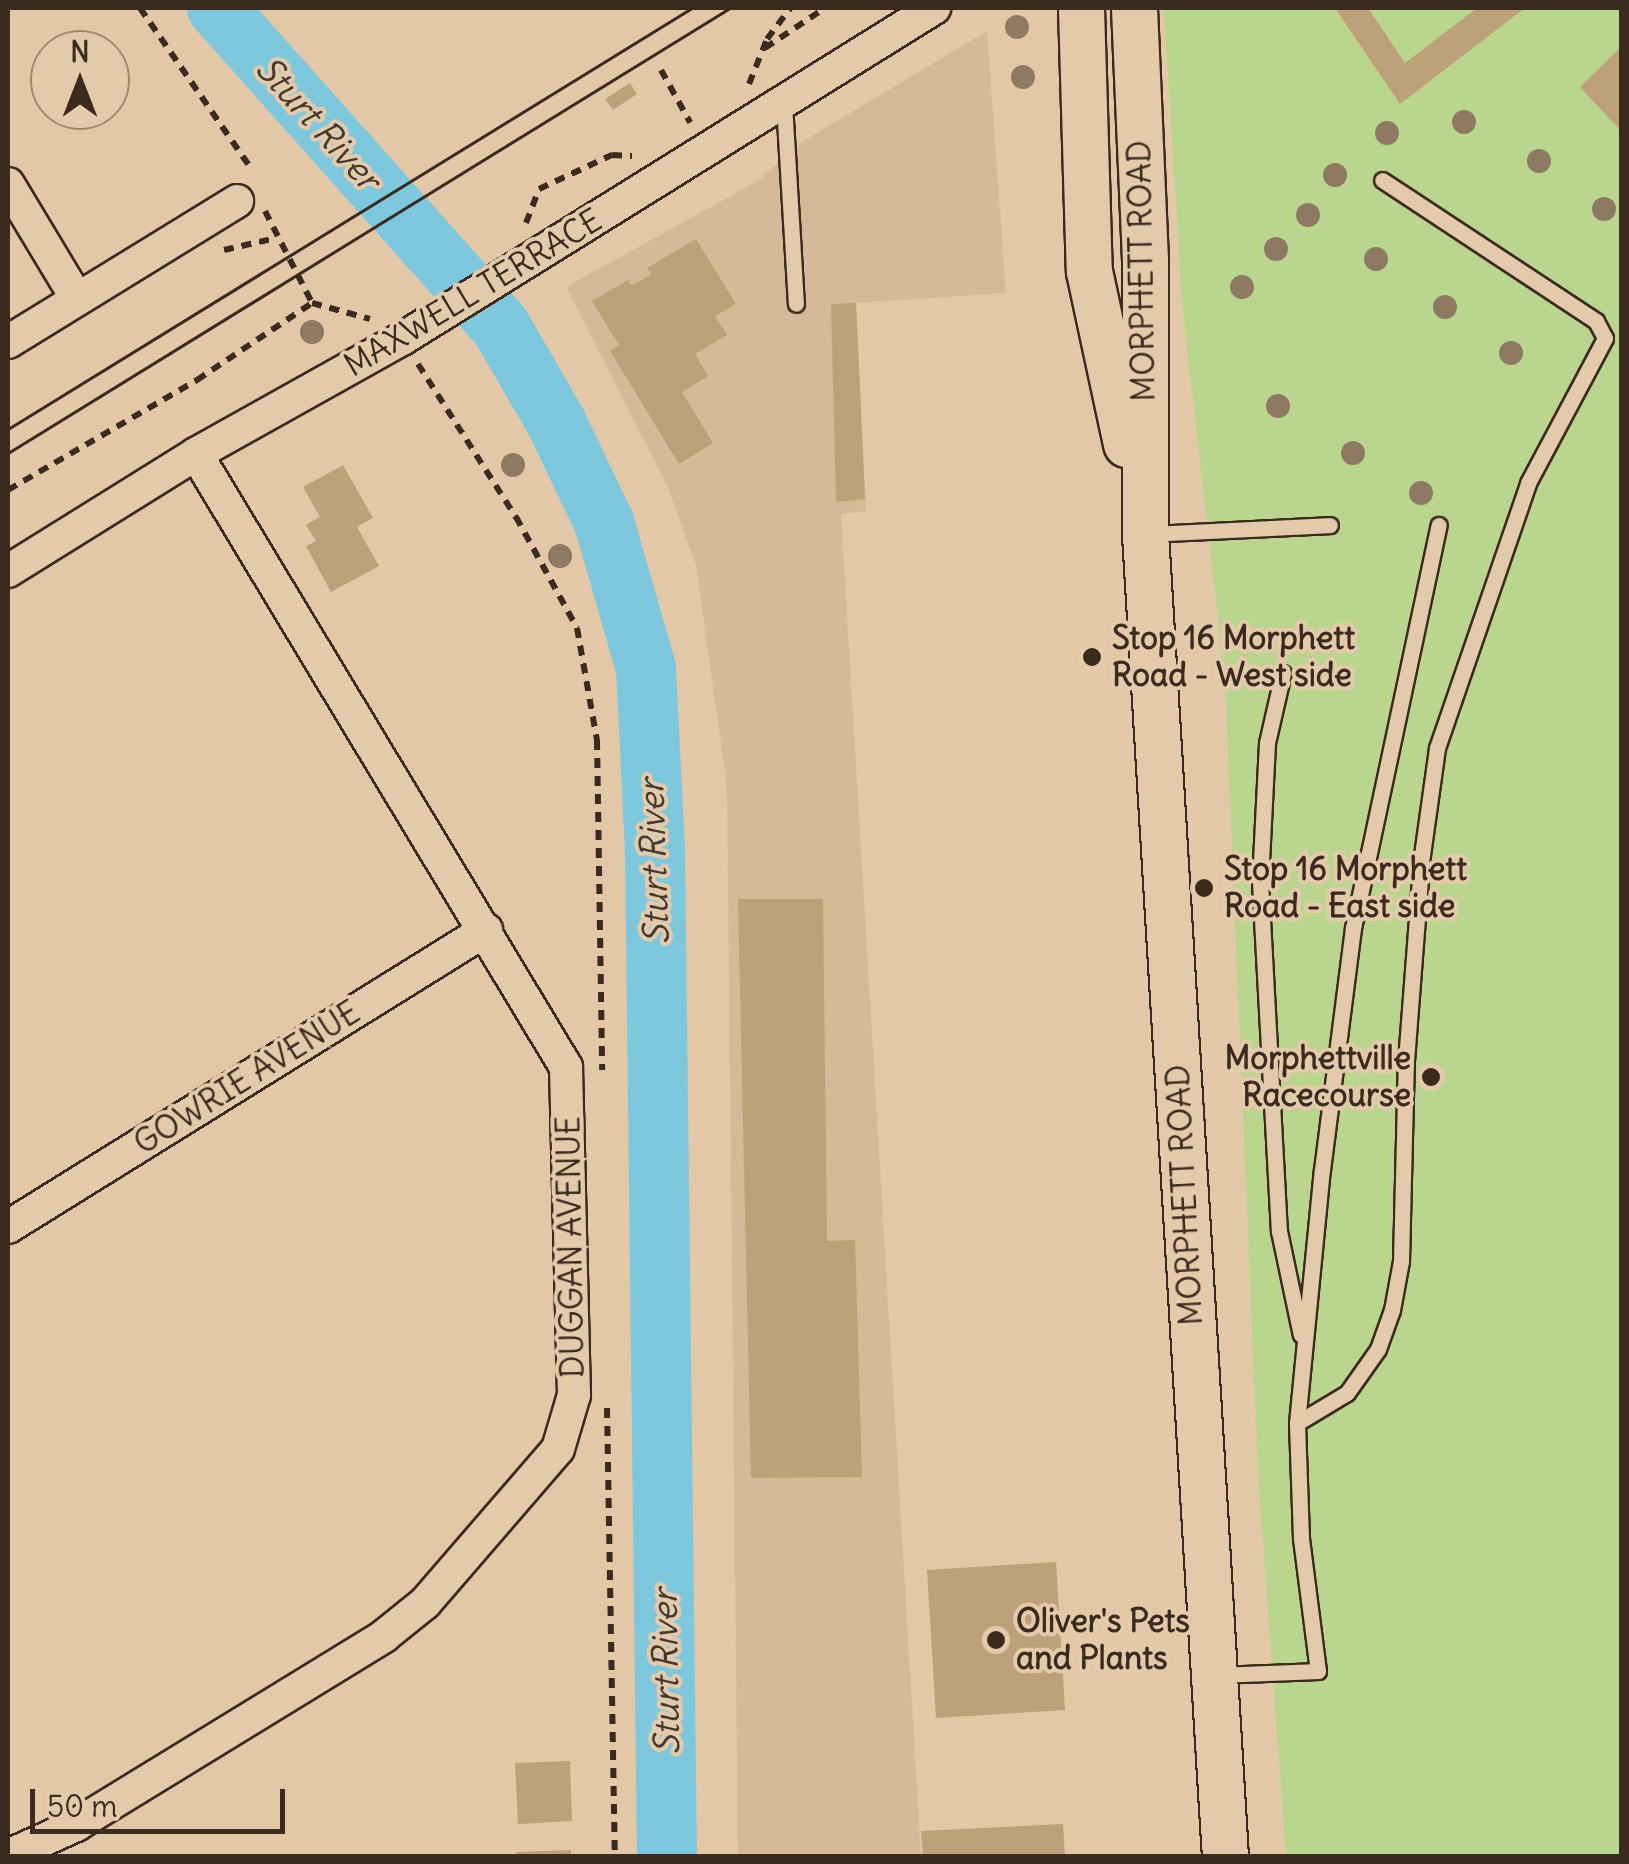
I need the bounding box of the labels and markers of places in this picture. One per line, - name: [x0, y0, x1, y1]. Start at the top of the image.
- place label: Stop 16 Morphett Road - West side: [1112, 620, 1355, 695]
- marker: Stop 16 Morphett Road - West side: [1081, 646, 1103, 668]
- place label: Stop 16 Morphett Road - East side: [1224, 851, 1467, 926]
- marker: Stop 16 Morphett Road - East side: [1193, 877, 1215, 899]
- place label: Morphettville Racecourse: [1224, 1040, 1411, 1115]
- marker: Morphettville Racecourse: [1420, 1066, 1442, 1088]
- place label: Oliver's Pets and Plants: [1016, 1603, 1190, 1678]
- marker: Oliver's Pets and Plants: [985, 1629, 1007, 1651]

